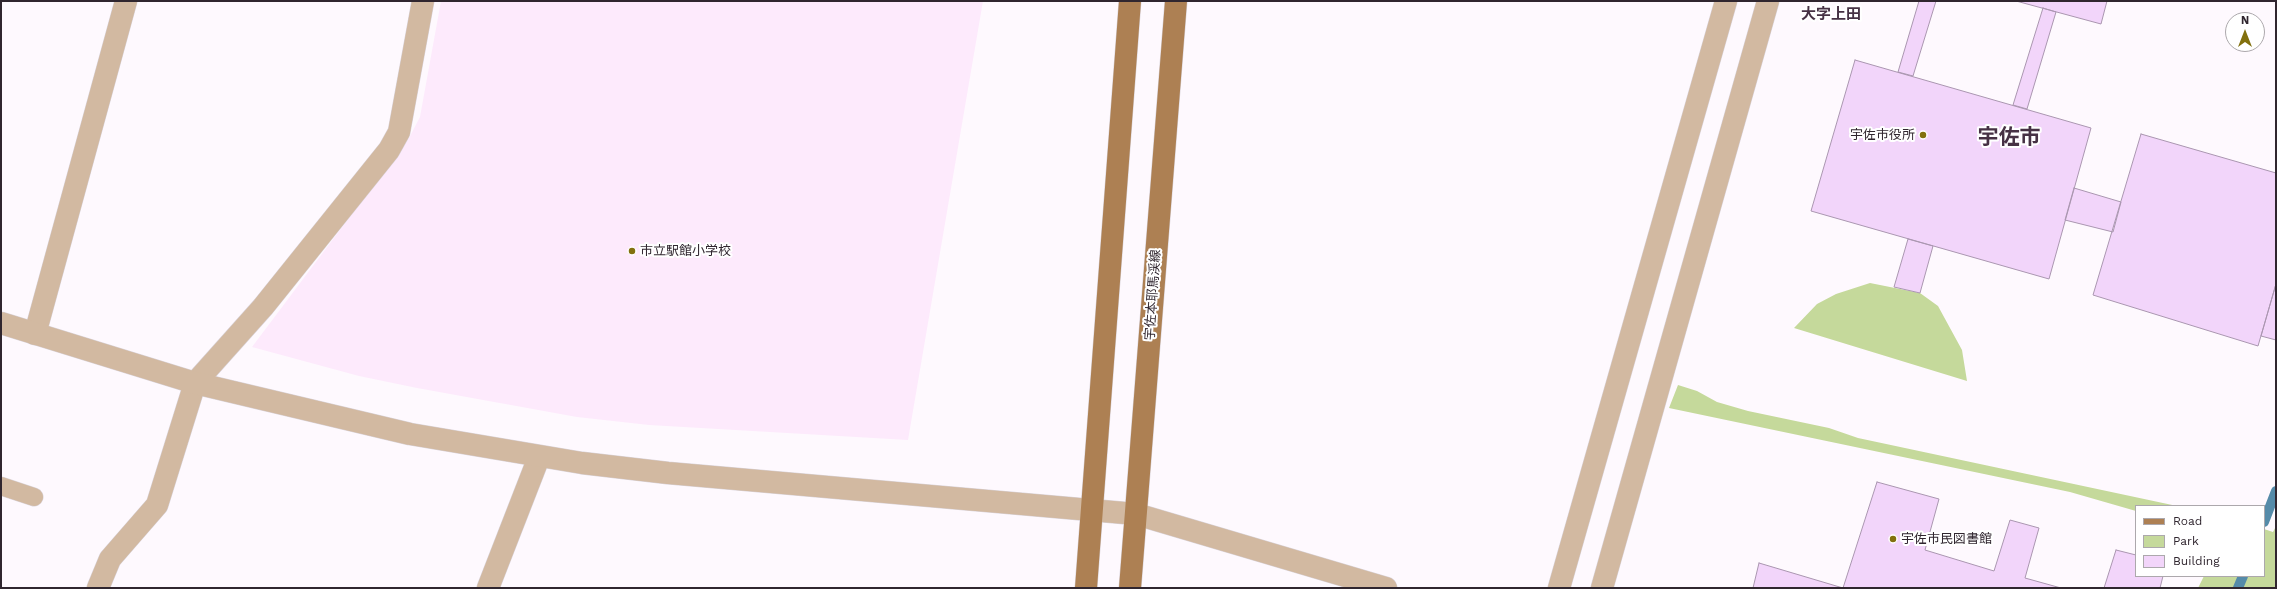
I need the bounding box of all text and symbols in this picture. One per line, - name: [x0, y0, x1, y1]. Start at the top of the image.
- district label: 大字上田: [1801, 6, 1861, 24]
- north arrow: [2225, 12, 2265, 52]
- text: N: [2241, 14, 2249, 27]
- district label: 宇佐市: [1978, 125, 2040, 151]
- place label: 宇佐市役所: [1850, 127, 1915, 143]
- marker: 宇佐市役所: [1918, 130, 1928, 140]
- place label: 市立駅館小学校: [640, 243, 731, 259]
- marker: 市立駅館小学校: [627, 246, 637, 256]
- street label: 宇佐本耶馬渓線: [1142, 249, 1164, 341]
- legend: [2135, 505, 2265, 577]
- text: Road: [2173, 514, 2202, 528]
- place label: 宇佐市民図書館: [1901, 531, 1992, 547]
- marker: 宇佐市民図書館: [1888, 534, 1898, 544]
- text: Park: [2173, 534, 2199, 548]
- text: Building: [2173, 554, 2220, 568]

